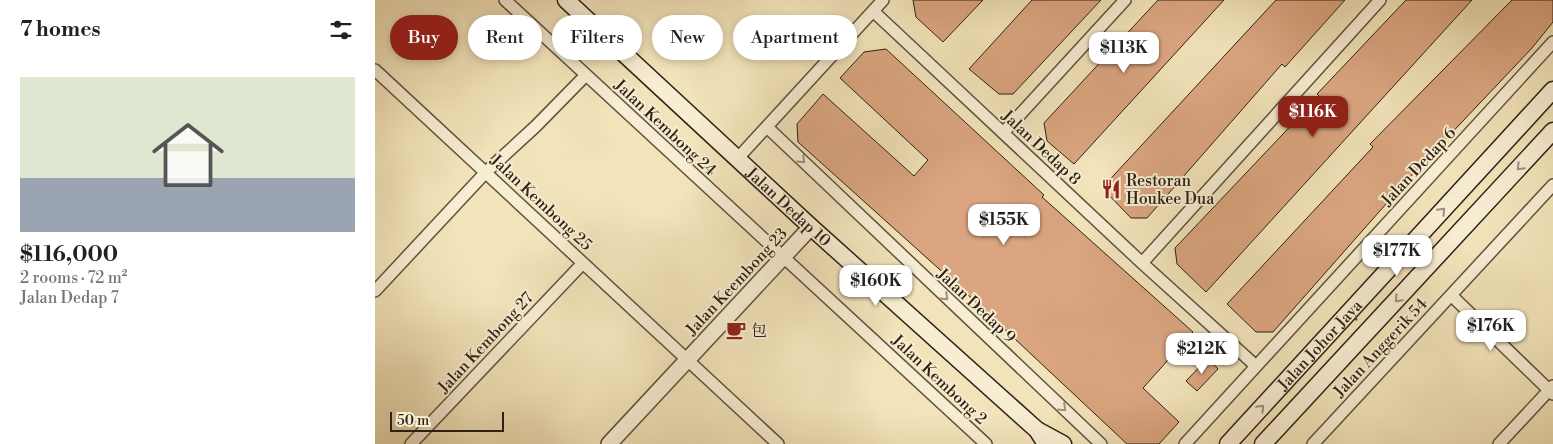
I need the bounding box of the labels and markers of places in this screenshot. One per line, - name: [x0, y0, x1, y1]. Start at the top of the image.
- pin: $113K: [1089, 32, 1159, 74]
- pin: $116K: [1278, 96, 1348, 138]
- place label: Restoran Houkee Dua: [1126, 171, 1215, 209]
- restaurant icon: Restoran Houkee Dua: [1100, 178, 1122, 200]
- pin: $155K: [969, 204, 1039, 246]
- pin: $177K: [1362, 234, 1432, 277]
- pin: $160K: [841, 264, 911, 307]
- pin: $176K: [1456, 310, 1526, 352]
- cafe icon: 包: [725, 319, 747, 341]
- place label: 包: [751, 321, 767, 341]
- pin: $212K: [1167, 332, 1237, 375]

